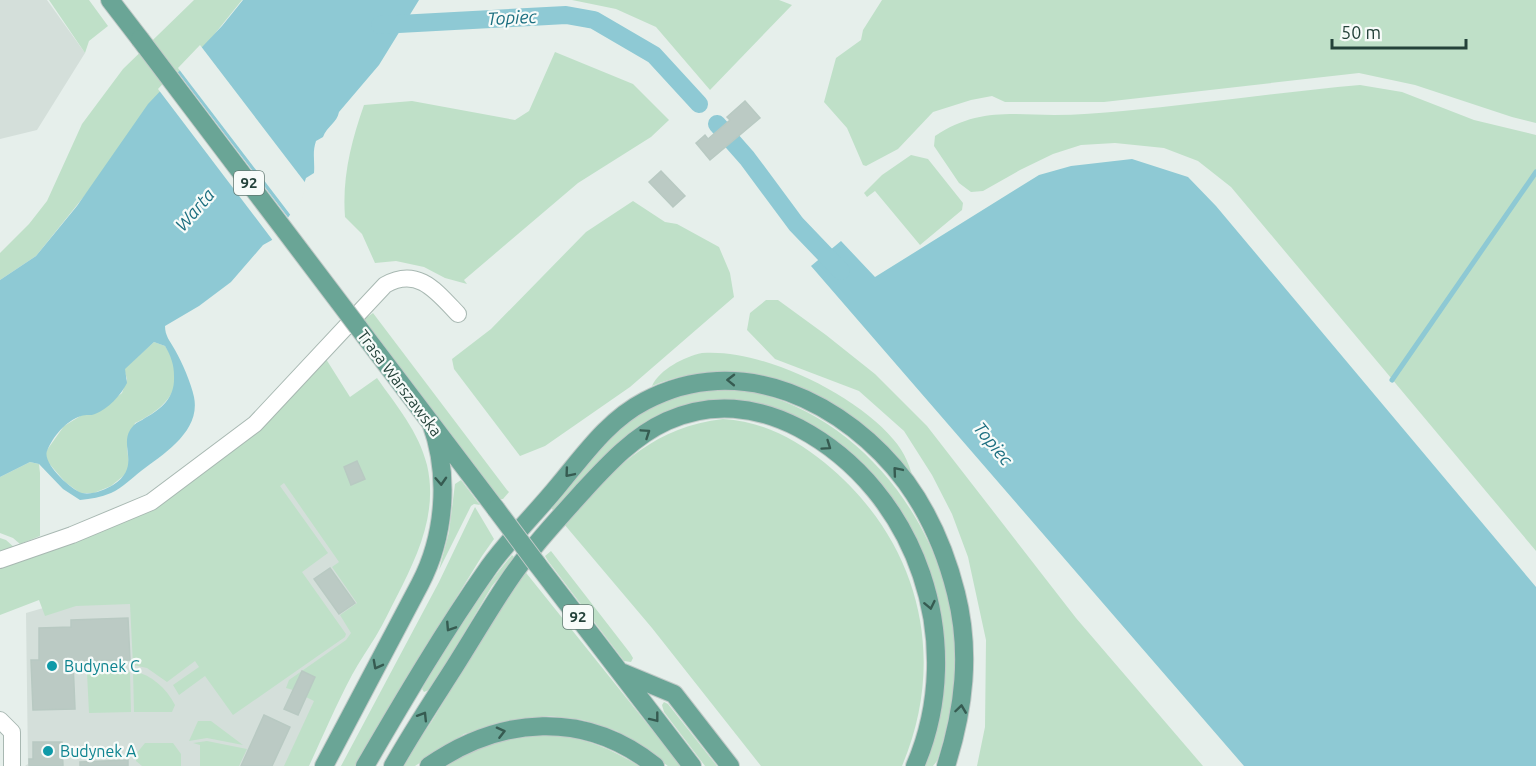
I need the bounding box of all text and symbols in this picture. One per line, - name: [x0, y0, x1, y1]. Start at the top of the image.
- water label: Topiec: [486, 6, 538, 28]
- scale bar: [1332, 12, 1466, 50]
- text: 50 m: [1341, 22, 1381, 42]
- road number: 92: [234, 171, 264, 195]
- water label: Warta: [171, 184, 218, 234]
- street label: Trasa Warszawska: [354, 326, 446, 440]
- one-way arrow: [726, 374, 735, 386]
- water label: Topiec: [970, 418, 1018, 469]
- one-way arrow: [639, 430, 650, 441]
- one-way arrow: [820, 439, 831, 450]
- one-way arrow: [565, 466, 576, 477]
- one-way arrow: [893, 467, 904, 478]
- one-way arrow: [435, 476, 448, 485]
- one-way arrow: [922, 600, 935, 610]
- road number: 92: [563, 605, 593, 629]
- one-way arrow: [446, 620, 457, 631]
- place label: Budynek C: [64, 657, 140, 675]
- marker: Budynek C: [45, 659, 59, 673]
- one-way arrow: [373, 659, 384, 670]
- one-way arrow: [954, 705, 966, 714]
- one-way arrow: [647, 711, 658, 722]
- one-way arrow: [416, 712, 428, 722]
- one-way arrow: [495, 727, 505, 740]
- place label: Budynek A: [60, 742, 137, 760]
- marker: Budynek A: [41, 744, 55, 758]

